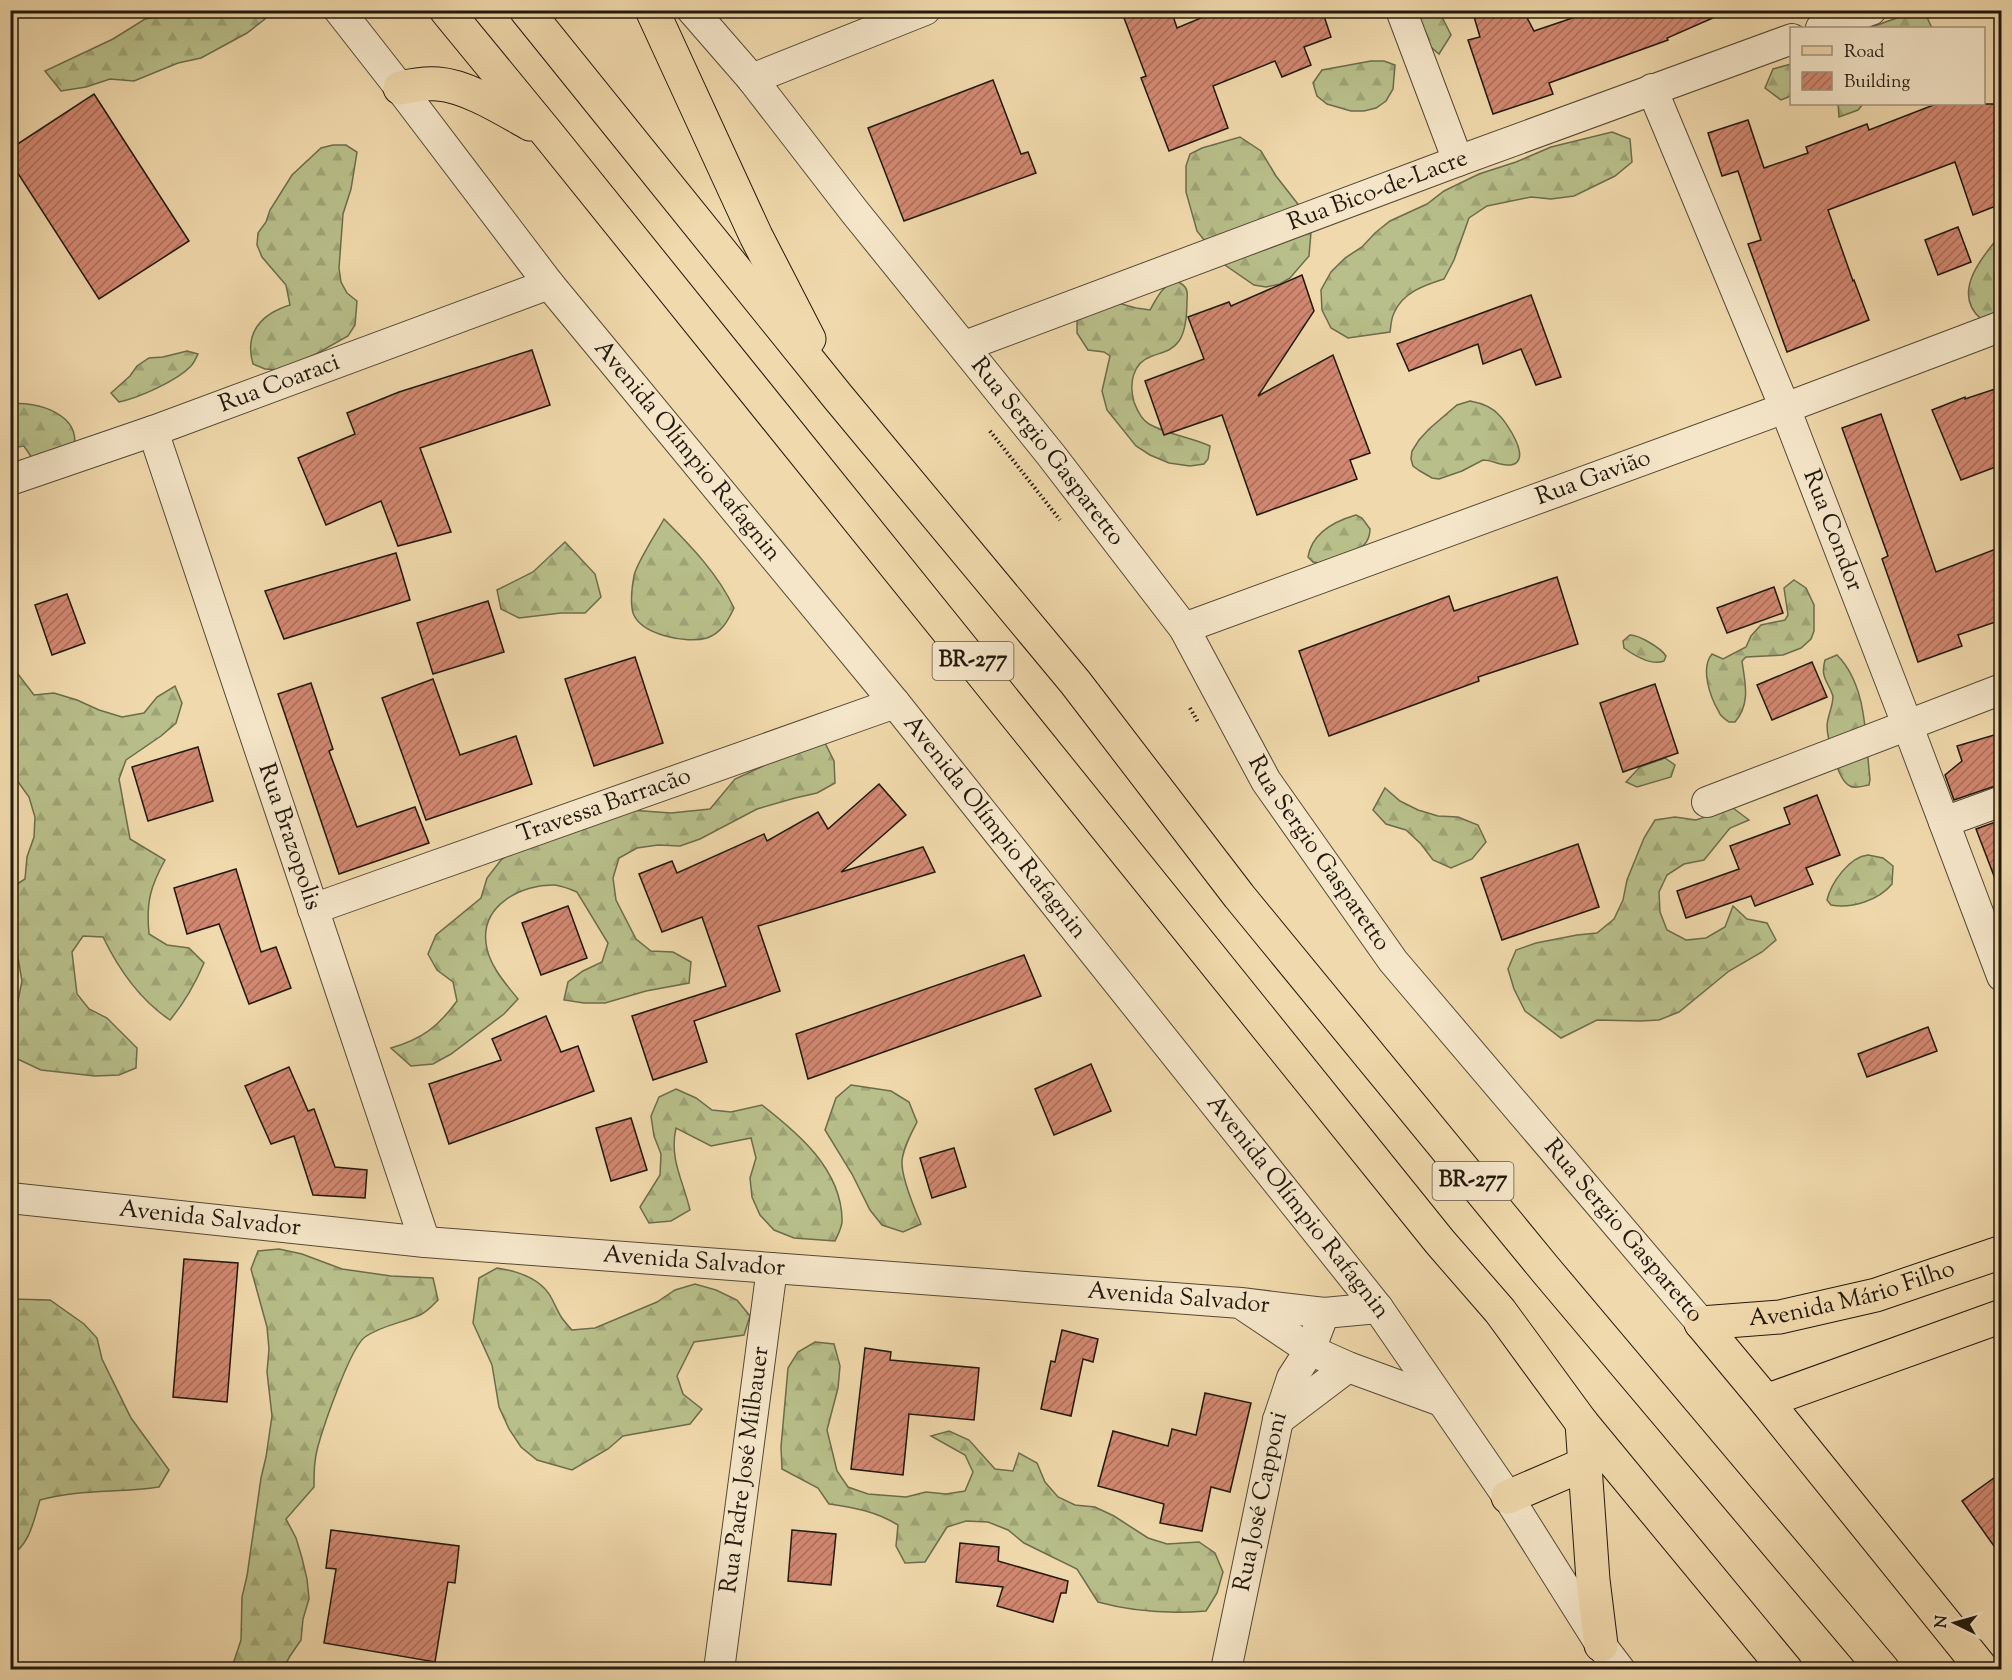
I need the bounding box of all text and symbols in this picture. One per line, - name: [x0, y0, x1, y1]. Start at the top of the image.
- legend: [1790, 27, 1985, 105]
- text: Road: [1844, 40, 1884, 66]
- text: Building: [1844, 70, 1910, 96]
- street label: Rua Bico-de-Lacre: [1283, 142, 1472, 240]
- street label: Avenida Olímpio Rafagnin: [585, 333, 789, 569]
- street label: Rua Coaraci: [214, 346, 345, 422]
- street label: Rua Sergio Gasparetto: [962, 350, 1132, 553]
- street label: Rua Gavião: [1531, 441, 1656, 515]
- street label: Rua Condor: [1793, 465, 1871, 596]
- road number: BR-277: [932, 642, 1014, 680]
- street label: Avenida Olímpio Rafagnin: [894, 708, 1094, 947]
- street label: Rua Sergio Gasparetto: [1239, 750, 1398, 958]
- street label: Rua Brazopolis: [249, 759, 330, 915]
- street label: Travessa Barracão: [513, 760, 696, 852]
- street label: Avenida Olímpio Rafagnin: [1198, 1088, 1398, 1326]
- street label: Rua Sergio Gasparetto: [1535, 1132, 1711, 1331]
- road number: BR-277: [1432, 1162, 1514, 1200]
- street label: Avenida Salvador: [117, 1193, 302, 1246]
- street label: Avenida Salvador: [602, 1238, 786, 1286]
- street label: Avenida Mário Filho: [1748, 1252, 1959, 1336]
- street label: Avenida Salvador: [1086, 1275, 1271, 1323]
- street label: Rua Padre José Milbauer: [712, 1344, 779, 1595]
- street label: Rua José Capponi: [1226, 1407, 1297, 1595]
- north arrow: [1925, 1593, 1985, 1653]
- text: N: [1931, 1614, 1955, 1629]

